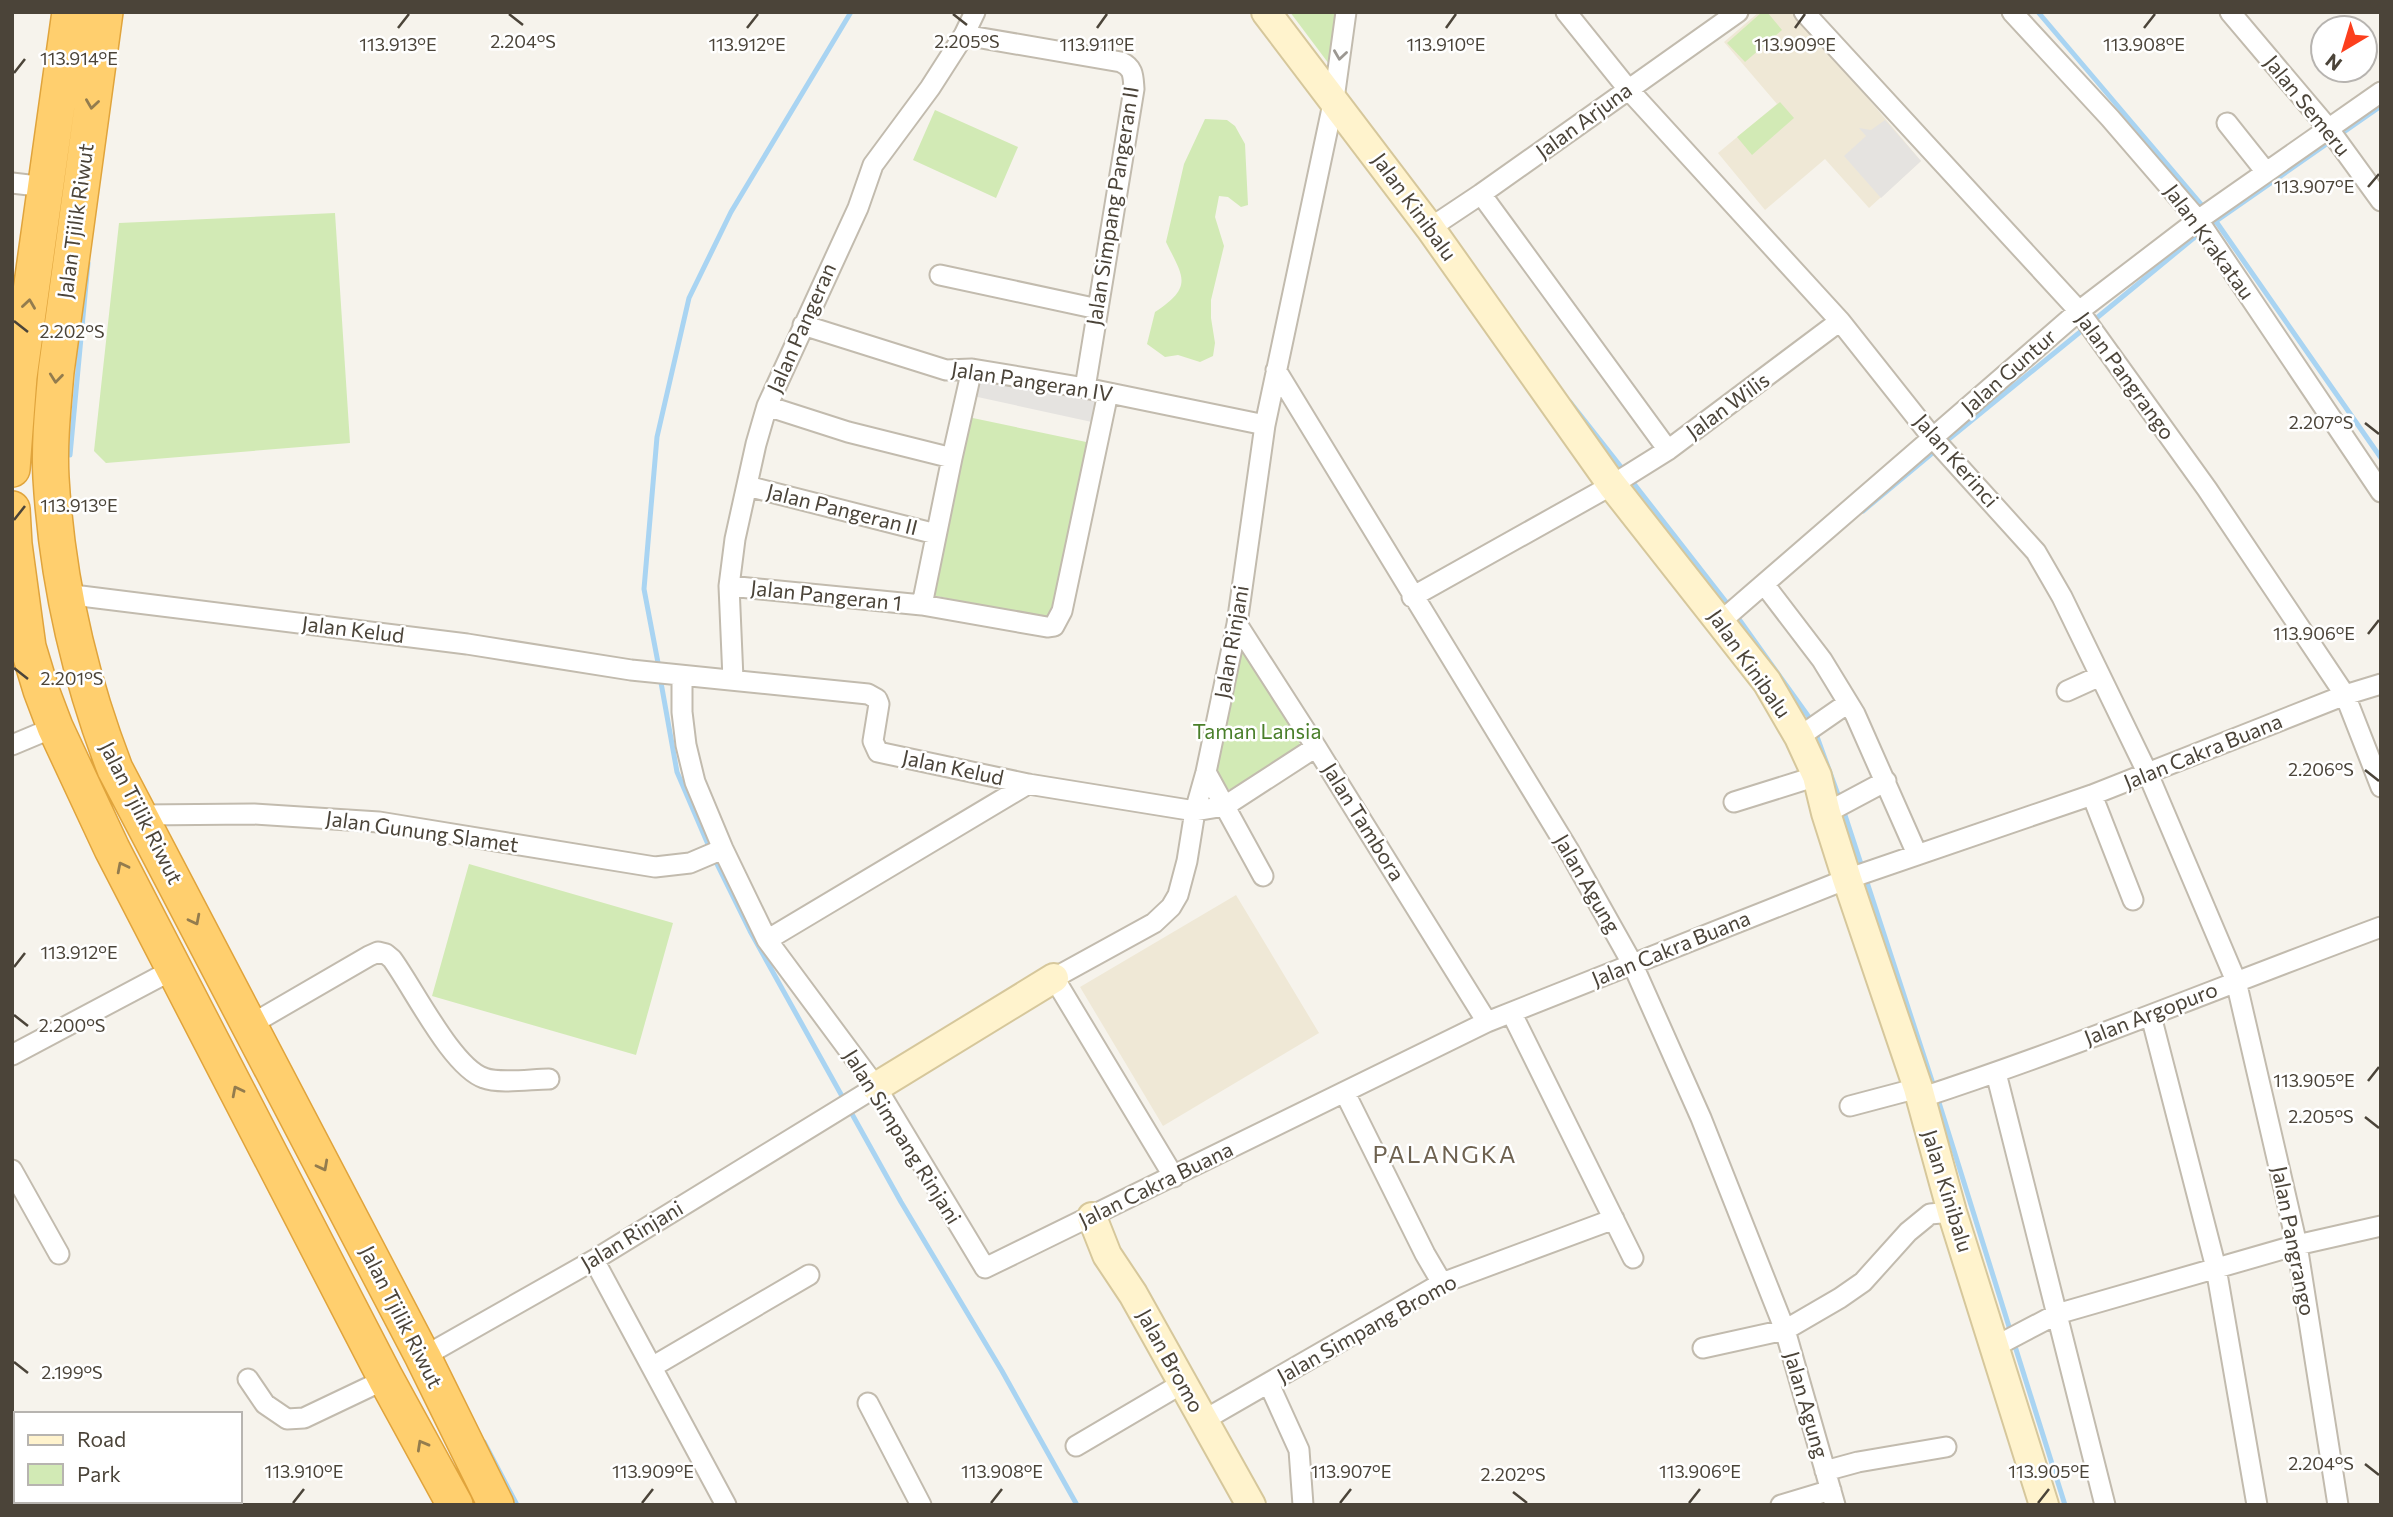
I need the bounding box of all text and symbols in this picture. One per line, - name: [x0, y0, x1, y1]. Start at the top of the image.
- north arrow: [2309, 14, 2379, 84]
- text: 2.204°S: [490, 30, 556, 52]
- text: 2.205°S: [934, 30, 1000, 52]
- text: 113.913°E: [359, 33, 437, 55]
- text: 113.912°E: [708, 33, 786, 55]
- text: 113.911°E: [1060, 33, 1134, 55]
- text: 113.910°E: [1407, 33, 1485, 55]
- text: 113.909°E: [1754, 33, 1836, 55]
- text: 113.908°E: [2103, 33, 2185, 55]
- text: 113.914°E: [40, 47, 118, 69]
- text: N: [2321, 49, 2346, 76]
- one-way arrow: [1332, 50, 1347, 61]
- street label: Jalan Semeru: [2260, 50, 2356, 160]
- street label: Jalan Arjuna: [1530, 77, 1636, 163]
- street label: Jalan Simpang Pangeran II: [1080, 84, 1143, 327]
- one-way arrow: [85, 98, 100, 110]
- street label: Jalan Tjilik Riwut: [51, 142, 98, 300]
- street label: Jalan Kinibalu: [1368, 147, 1463, 265]
- text: 113.907°E: [2274, 175, 2354, 197]
- street label: Jalan Krakatau: [2160, 179, 2260, 304]
- street label: Jalan Pangeran: [761, 259, 840, 396]
- one-way arrow: [21, 298, 36, 310]
- street label: Jalan Pangrango: [2071, 306, 2181, 444]
- text: 2.202°S: [39, 320, 105, 342]
- street label: Jalan Guntur: [1956, 323, 2061, 419]
- street label: Jalan Pangeran IV: [950, 355, 1115, 406]
- street label: Jalan Wilis: [1681, 366, 1774, 443]
- one-way arrow: [48, 372, 63, 384]
- street label: Jalan Kerinci: [1910, 408, 2004, 512]
- text: 2.207°S: [2289, 411, 2353, 433]
- street label: Jalan Pangeran II: [764, 478, 921, 539]
- text: 113.913°E: [40, 494, 118, 516]
- street label: Jalan Pangeran 1: [749, 574, 903, 615]
- street label: Jalan Rinjani: [1208, 583, 1253, 700]
- street label: Jalan Kinibalu: [1704, 604, 1797, 722]
- street label: Jalan Kelud: [300, 610, 406, 647]
- text: 113.906°E: [2273, 622, 2355, 644]
- text: 2.201°S: [41, 667, 103, 689]
- street label: Jalan Cakra Buana: [2120, 707, 2285, 794]
- park label: Taman Lansia: [1193, 718, 1321, 743]
- street label: Jalan Tjilik Riwut: [96, 737, 189, 888]
- street label: Jalan Kelud: [900, 744, 1006, 789]
- street label: Jalan Tambora: [1318, 758, 1411, 885]
- text: 2.206°S: [2288, 758, 2354, 780]
- street label: Jalan Gunung Slamet: [324, 805, 520, 856]
- street label: Jalan Agung: [1550, 829, 1627, 937]
- one-way arrow: [116, 862, 130, 875]
- street label: Jalan Cakra Buana: [1588, 904, 1753, 991]
- one-way arrow: [187, 913, 201, 925]
- text: 113.912°E: [40, 941, 118, 963]
- street label: Jalan Argopuro: [2080, 976, 2221, 1049]
- text: 2.200°S: [39, 1014, 105, 1036]
- street label: Jalan Simpang Rinjani: [839, 1044, 967, 1228]
- text: 113.905°E: [2273, 1069, 2355, 1091]
- one-way arrow: [232, 1086, 246, 1099]
- text: 2.205°S: [2288, 1105, 2354, 1127]
- street label: Jalan Kinibalu: [1918, 1126, 1979, 1255]
- street label: Jalan Cakra Buana: [1074, 1135, 1237, 1232]
- district label: PALANGKA: [1372, 1139, 1518, 1168]
- one-way arrow: [314, 1158, 328, 1171]
- street label: Jalan Pangrango: [2268, 1164, 2321, 1318]
- street label: Jalan Rinjani: [576, 1194, 687, 1275]
- street label: Jalan Tjilik Riwut: [356, 1241, 449, 1392]
- street label: Jalan Simpang Bromo: [1272, 1268, 1460, 1387]
- street label: Jalan Bromo: [1133, 1304, 1210, 1416]
- street label: Jalan Agung: [1780, 1348, 1835, 1461]
- text: 2.199°S: [41, 1361, 103, 1383]
- legend: [14, 1412, 242, 1503]
- text: Road: [77, 1426, 126, 1451]
- one-way arrow: [417, 1440, 430, 1452]
- text: 2.204°S: [2288, 1452, 2354, 1474]
- text: 113.910°E: [265, 1460, 343, 1482]
- text: 113.909°E: [612, 1460, 694, 1482]
- text: 113.908°E: [961, 1460, 1043, 1482]
- text: 113.907°E: [1311, 1460, 1391, 1482]
- text: 113.906°E: [1659, 1460, 1741, 1482]
- text: 113.905°E: [2008, 1460, 2090, 1482]
- text: Park: [77, 1461, 121, 1486]
- text: 2.202°S: [1480, 1463, 1546, 1485]

